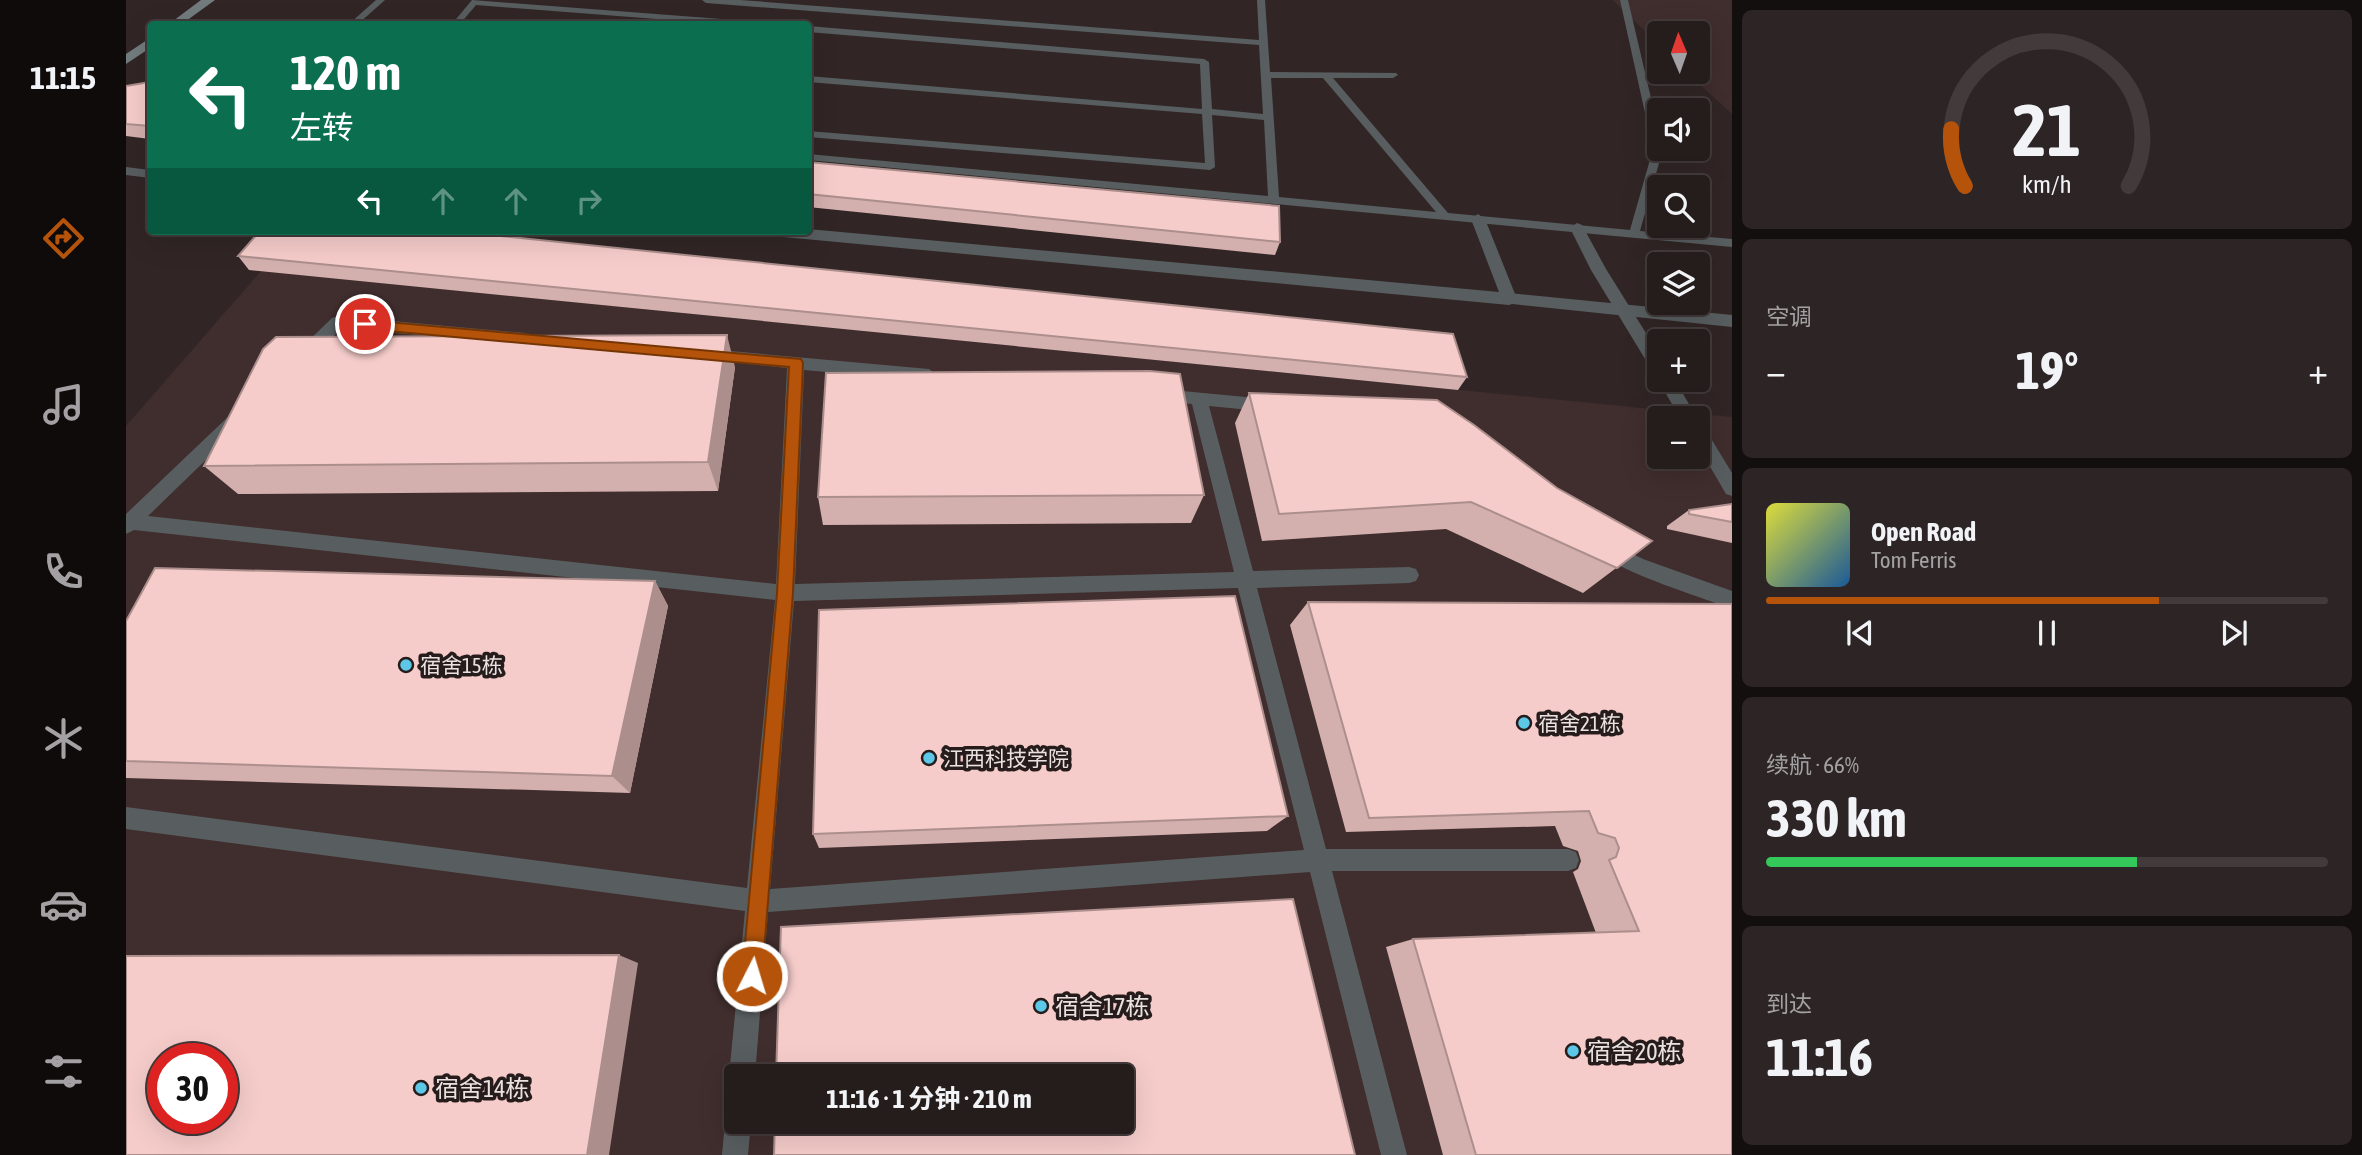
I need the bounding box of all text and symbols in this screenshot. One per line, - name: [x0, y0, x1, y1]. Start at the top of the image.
- north arrow: [1647, 21, 1710, 84]
- map controls: [1647, 21, 1710, 469]
- text: 120 m: [290, 44, 401, 100]
- icon: left: [175, 49, 266, 140]
- text: 11:15: [30, 59, 96, 96]
- text: 21: [2013, 88, 2081, 171]
- button: sound: [1647, 98, 1710, 161]
- text: 左转: [290, 109, 354, 146]
- text: km/h: [2022, 169, 2072, 197]
- button: search: [1647, 175, 1710, 238]
- icon: left: [351, 182, 389, 220]
- icon: ahead: [424, 182, 462, 220]
- icon: ahead: [497, 182, 535, 220]
- icon: right: [570, 182, 608, 220]
- icon: directions: [39, 214, 88, 263]
- button: layers: [1647, 252, 1710, 315]
- pin: [335, 294, 395, 354]
- text: 空调: [1766, 304, 1812, 330]
- icon: arrive: [346, 305, 384, 343]
- button: +: [1647, 329, 1710, 392]
- text: 19°: [2015, 340, 2079, 400]
- text: −: [1766, 349, 1786, 392]
- text: +: [2308, 349, 2328, 392]
- icon: music: [39, 380, 88, 429]
- button: −: [1647, 406, 1710, 469]
- text: Open Road: [1871, 517, 1976, 547]
- icon: phone: [39, 547, 88, 596]
- text: Tom Ferris: [1871, 547, 1956, 573]
- icon: previous: [1841, 614, 1879, 652]
- icon: pause: [2028, 614, 2066, 652]
- icon: next: [2215, 614, 2253, 652]
- place label: 宿舍15栋: [420, 653, 503, 677]
- marker: 宿舍15栋: [398, 657, 414, 673]
- place label: 宿舍21栋: [1538, 711, 1621, 735]
- icon: climate: [39, 714, 88, 763]
- marker: 宿舍21栋: [1516, 715, 1532, 731]
- place label: 江西科技学院: [943, 746, 1069, 770]
- marker: 江西科技学院: [921, 750, 937, 766]
- text: 续航 · 66%: [1766, 752, 1859, 778]
- text: 330 km: [1766, 788, 1907, 848]
- icon: car: [39, 880, 88, 929]
- position arrow: [715, 939, 789, 1013]
- text: 到达: [1766, 991, 1812, 1017]
- place label: 宿舍17栋: [1055, 993, 1150, 1020]
- marker: 宿舍17栋: [1033, 998, 1049, 1014]
- text: 11:16: [1766, 1027, 1873, 1087]
- place label: 宿舍20栋: [1587, 1038, 1682, 1065]
- speed limit sign: 30: [147, 1043, 238, 1134]
- marker: 宿舍20栋: [1565, 1043, 1581, 1059]
- icon: filters: [39, 1047, 88, 1096]
- place label: 宿舍14栋: [435, 1075, 530, 1102]
- marker: 宿舍14栋: [413, 1080, 429, 1096]
- text: 11:16 · 1 分钟 · 210 m: [826, 1084, 1032, 1114]

